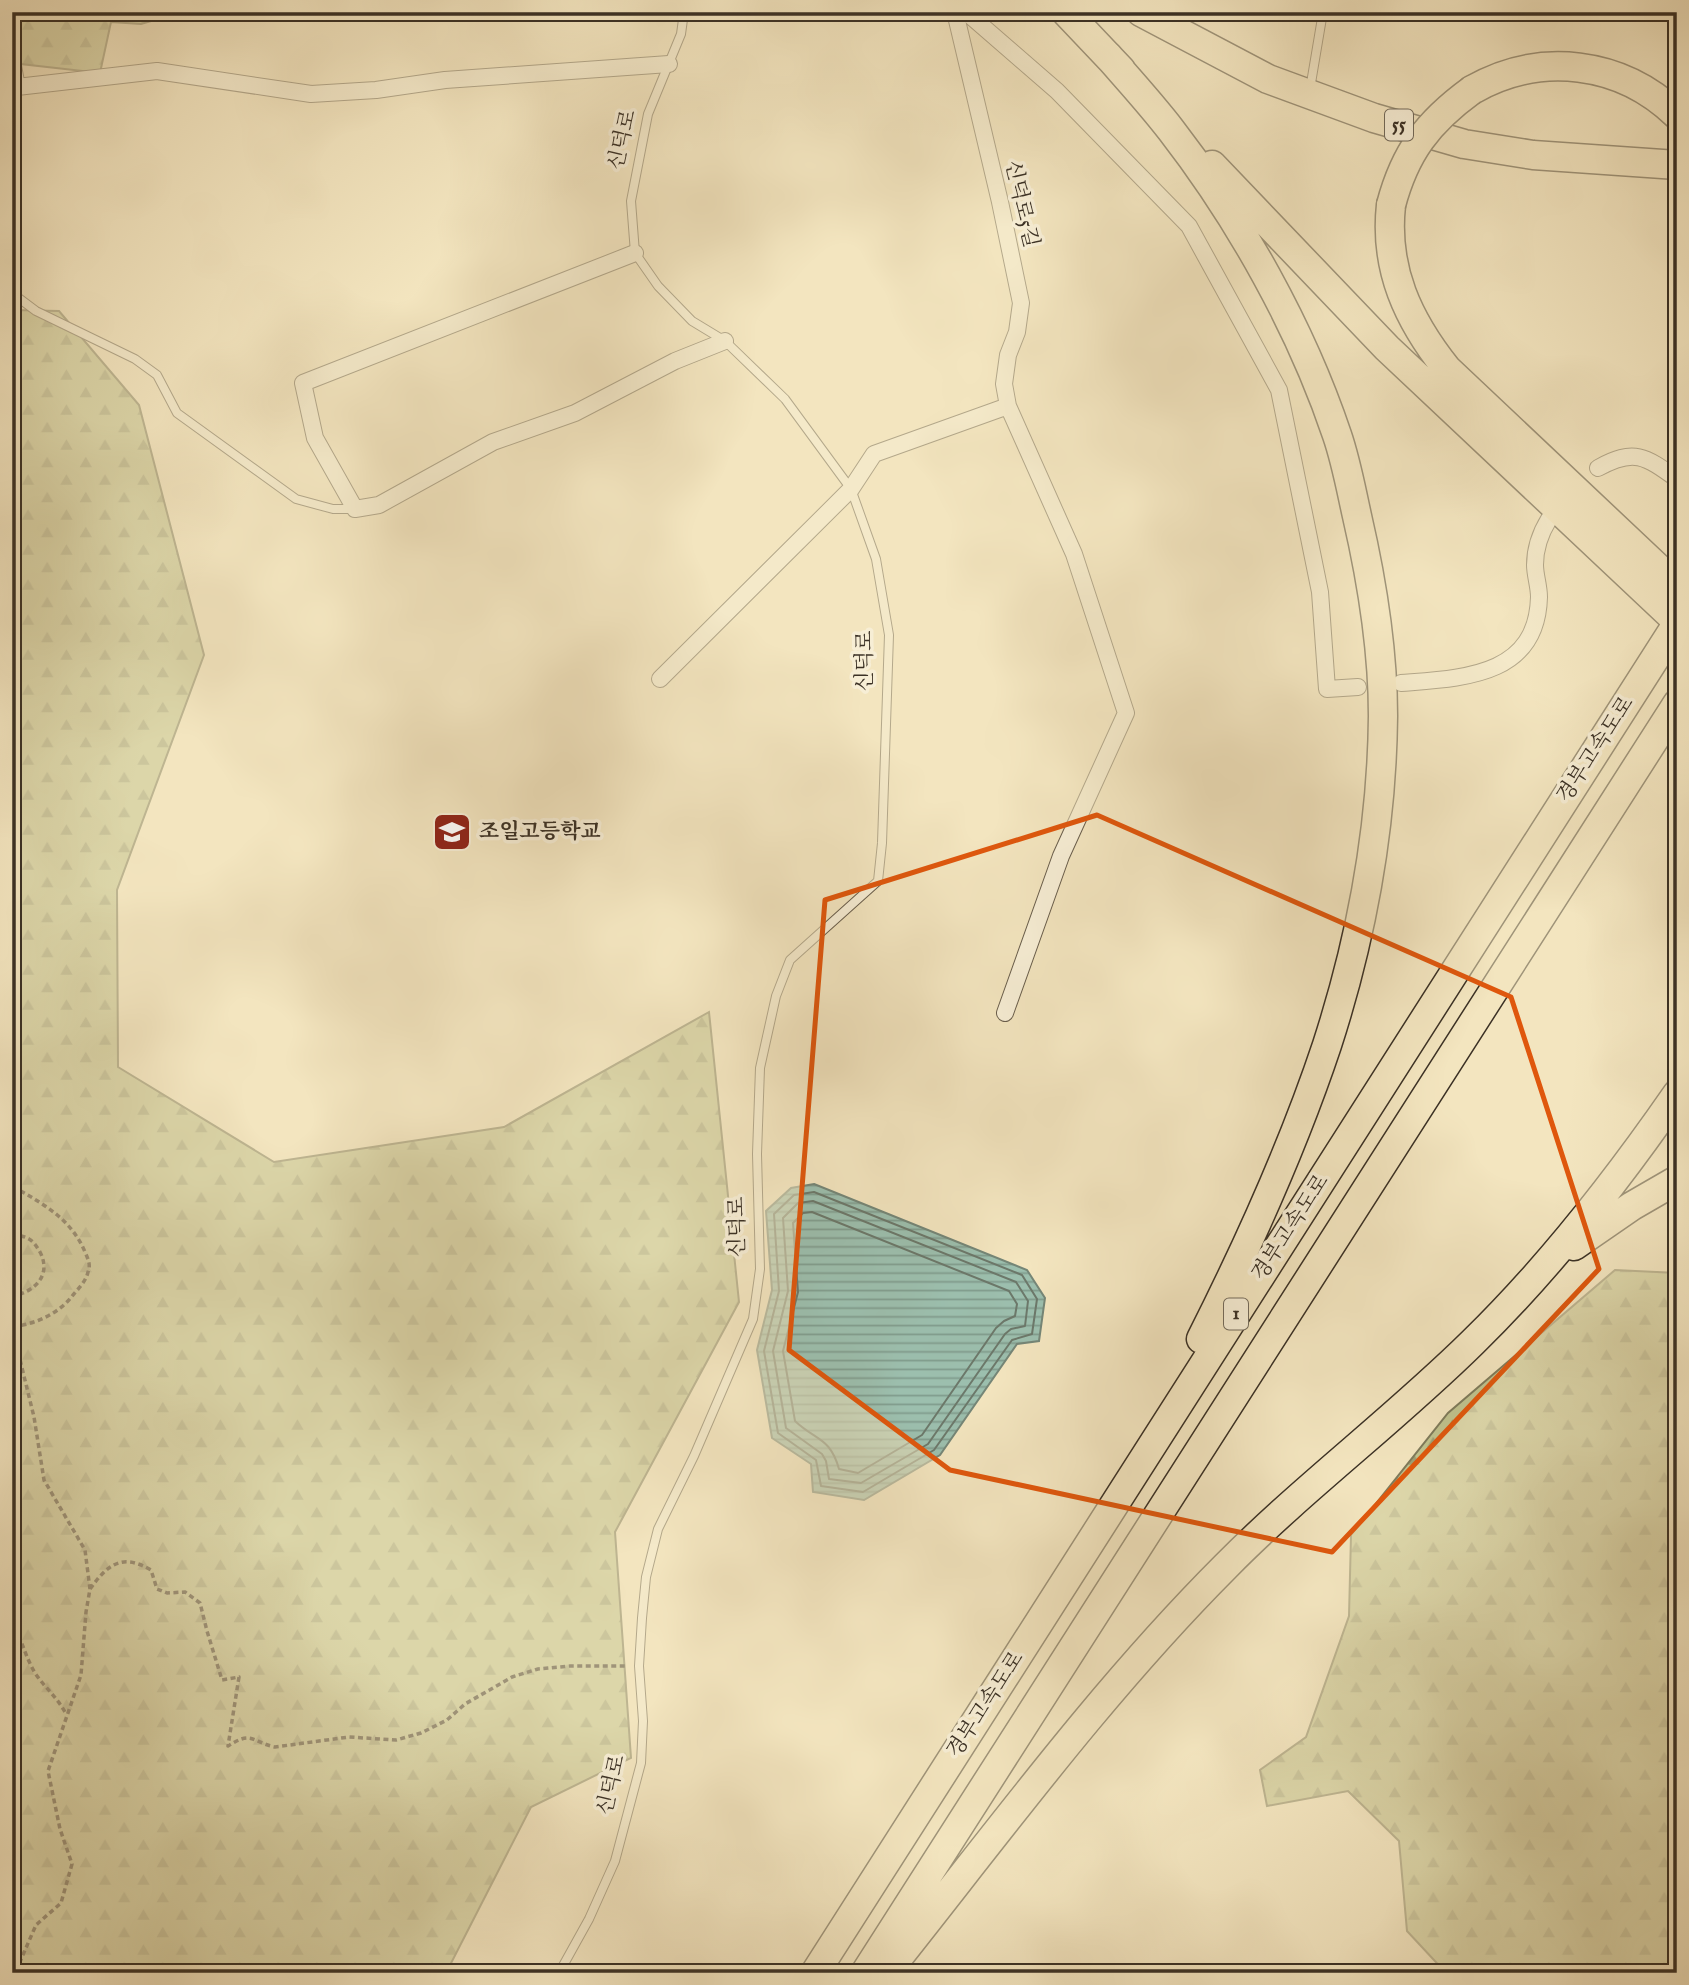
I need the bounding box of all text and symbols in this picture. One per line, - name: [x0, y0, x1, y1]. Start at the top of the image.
- street label: 신덕로: [603, 107, 643, 173]
- road number: 55: [1385, 110, 1413, 140]
- street label: 신덕로5길: [998, 158, 1044, 250]
- street label: 신덕로: [852, 631, 879, 691]
- street label: 경부고속도로: [1552, 692, 1640, 808]
- school or university icon: 조일고등학교: [431, 811, 473, 853]
- place label: 조일고등학교: [479, 819, 601, 846]
- street label: 경부고속도로: [1247, 1170, 1335, 1286]
- street label: 신덕로: [724, 1196, 752, 1258]
- road number: 1: [1224, 1298, 1248, 1330]
- street label: 경부고속도로: [942, 1647, 1030, 1763]
- street label: 신덕로: [592, 1752, 632, 1818]

